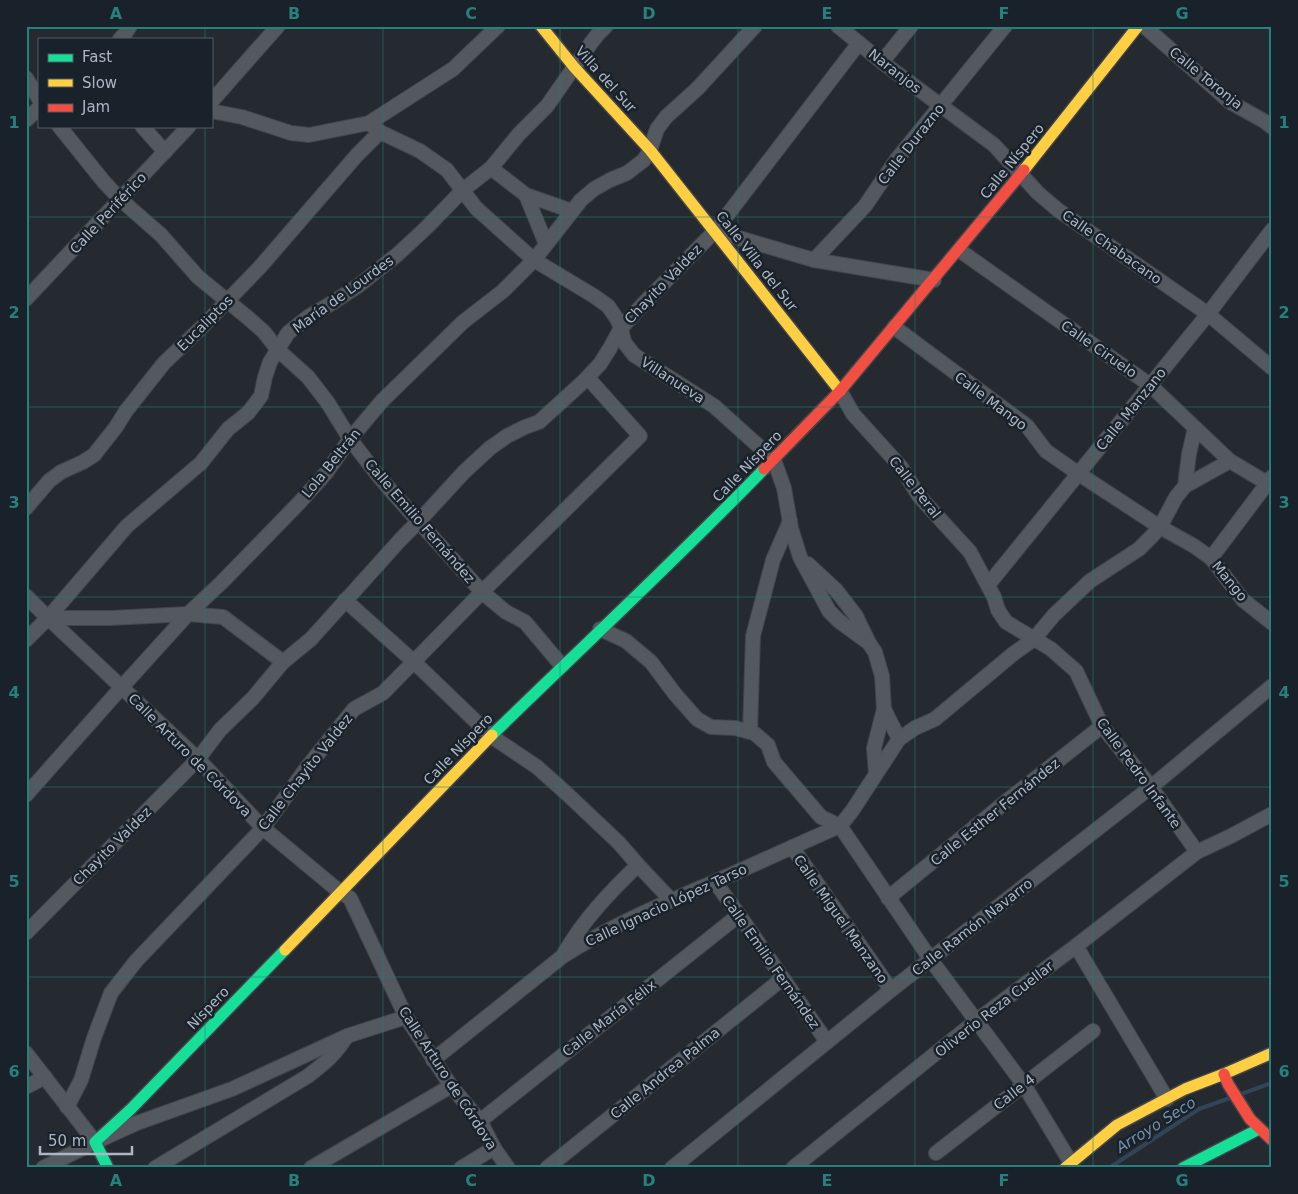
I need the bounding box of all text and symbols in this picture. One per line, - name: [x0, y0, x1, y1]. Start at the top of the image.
- text: A: [110, 4, 123, 23]
- text: B: [288, 4, 300, 23]
- text: C: [465, 4, 477, 23]
- text: D: [642, 4, 656, 23]
- text: E: [822, 4, 832, 23]
- text: F: [999, 4, 1009, 23]
- text: G: [1175, 4, 1189, 23]
- legend: [38, 38, 212, 128]
- street label: Villa del Sur: [572, 43, 640, 115]
- street label: Calle Toronja: [1166, 44, 1246, 112]
- street label: Naranjos: [866, 46, 924, 96]
- text: Fast: [82, 48, 112, 66]
- text: Slow: [82, 74, 117, 92]
- text: Jam: [81, 98, 110, 116]
- street label: Calle Durazno: [875, 100, 947, 188]
- text: 1: [8, 113, 20, 132]
- text: 1: [1278, 113, 1290, 132]
- street label: Calle Níspero: [977, 120, 1047, 202]
- street label: Calle Periférico: [66, 169, 150, 257]
- street label: Calle Chabacano: [1059, 207, 1165, 287]
- street label: Calle Villa del Sur: [713, 208, 801, 314]
- street label: Chayito Valdez: [621, 241, 705, 327]
- street label: María de Lourdes: [290, 252, 396, 336]
- street label: Eucaliptos: [174, 292, 236, 354]
- text: 2: [8, 303, 20, 322]
- text: 2: [1278, 303, 1290, 322]
- street label: Calle Ciruelo: [1058, 317, 1140, 381]
- street label: Villanueva: [638, 353, 708, 407]
- street label: Calle Manzano: [1093, 364, 1169, 454]
- street label: Calle Mango: [952, 369, 1030, 433]
- street label: Lola Beltrán: [298, 425, 364, 501]
- street label: Calle Níspero: [709, 427, 785, 505]
- street label: Calle Peral: [886, 453, 944, 521]
- street label: Calle Emilio Fernández: [362, 456, 478, 586]
- text: 3: [8, 493, 20, 512]
- text: 3: [1278, 493, 1290, 512]
- street label: Mango: [1209, 558, 1251, 604]
- text: 4: [8, 683, 20, 702]
- text: 4: [1278, 683, 1290, 702]
- street label: Calle Arturo de Córdova: [125, 690, 255, 820]
- street label: Calle Níspero: [420, 710, 496, 788]
- street label: Calle Chayito Valdez: [255, 711, 355, 833]
- street label: Calle Pedro Infante: [1094, 715, 1184, 831]
- street label: Calle Esther Fernández: [927, 755, 1063, 869]
- street label: Chayito Valdez: [70, 804, 154, 888]
- street label: Calle Miguel Manzano: [791, 852, 891, 986]
- street label: Calle Ignacio López Tarso: [583, 861, 749, 949]
- text: 5: [8, 872, 20, 891]
- text: 5: [1278, 872, 1290, 891]
- street label: Calle Ramón Navarro: [909, 875, 1035, 979]
- street label: Calle Emilio Fernández: [719, 892, 823, 1032]
- street label: Oliverio Reza Cuellar: [932, 958, 1057, 1060]
- street label: Calle María Félix: [559, 976, 659, 1060]
- street label: Níspero: [184, 983, 232, 1033]
- street label: Calle Arturo de Córdova: [396, 1003, 500, 1153]
- street label: Calle Andrea Palma: [607, 1024, 723, 1122]
- text: 6: [8, 1062, 20, 1081]
- text: 6: [1278, 1062, 1290, 1081]
- street label: Calle 4: [990, 1071, 1038, 1113]
- water label: Arroyo Seco: [1112, 1093, 1199, 1157]
- scale bar: [40, 1124, 132, 1156]
- text: 50 m: [48, 1132, 86, 1150]
- text: A: [110, 1171, 123, 1190]
- text: B: [288, 1171, 300, 1190]
- text: C: [465, 1171, 477, 1190]
- text: D: [642, 1171, 656, 1190]
- text: E: [822, 1171, 832, 1190]
- text: F: [999, 1171, 1009, 1190]
- text: G: [1175, 1171, 1189, 1190]

